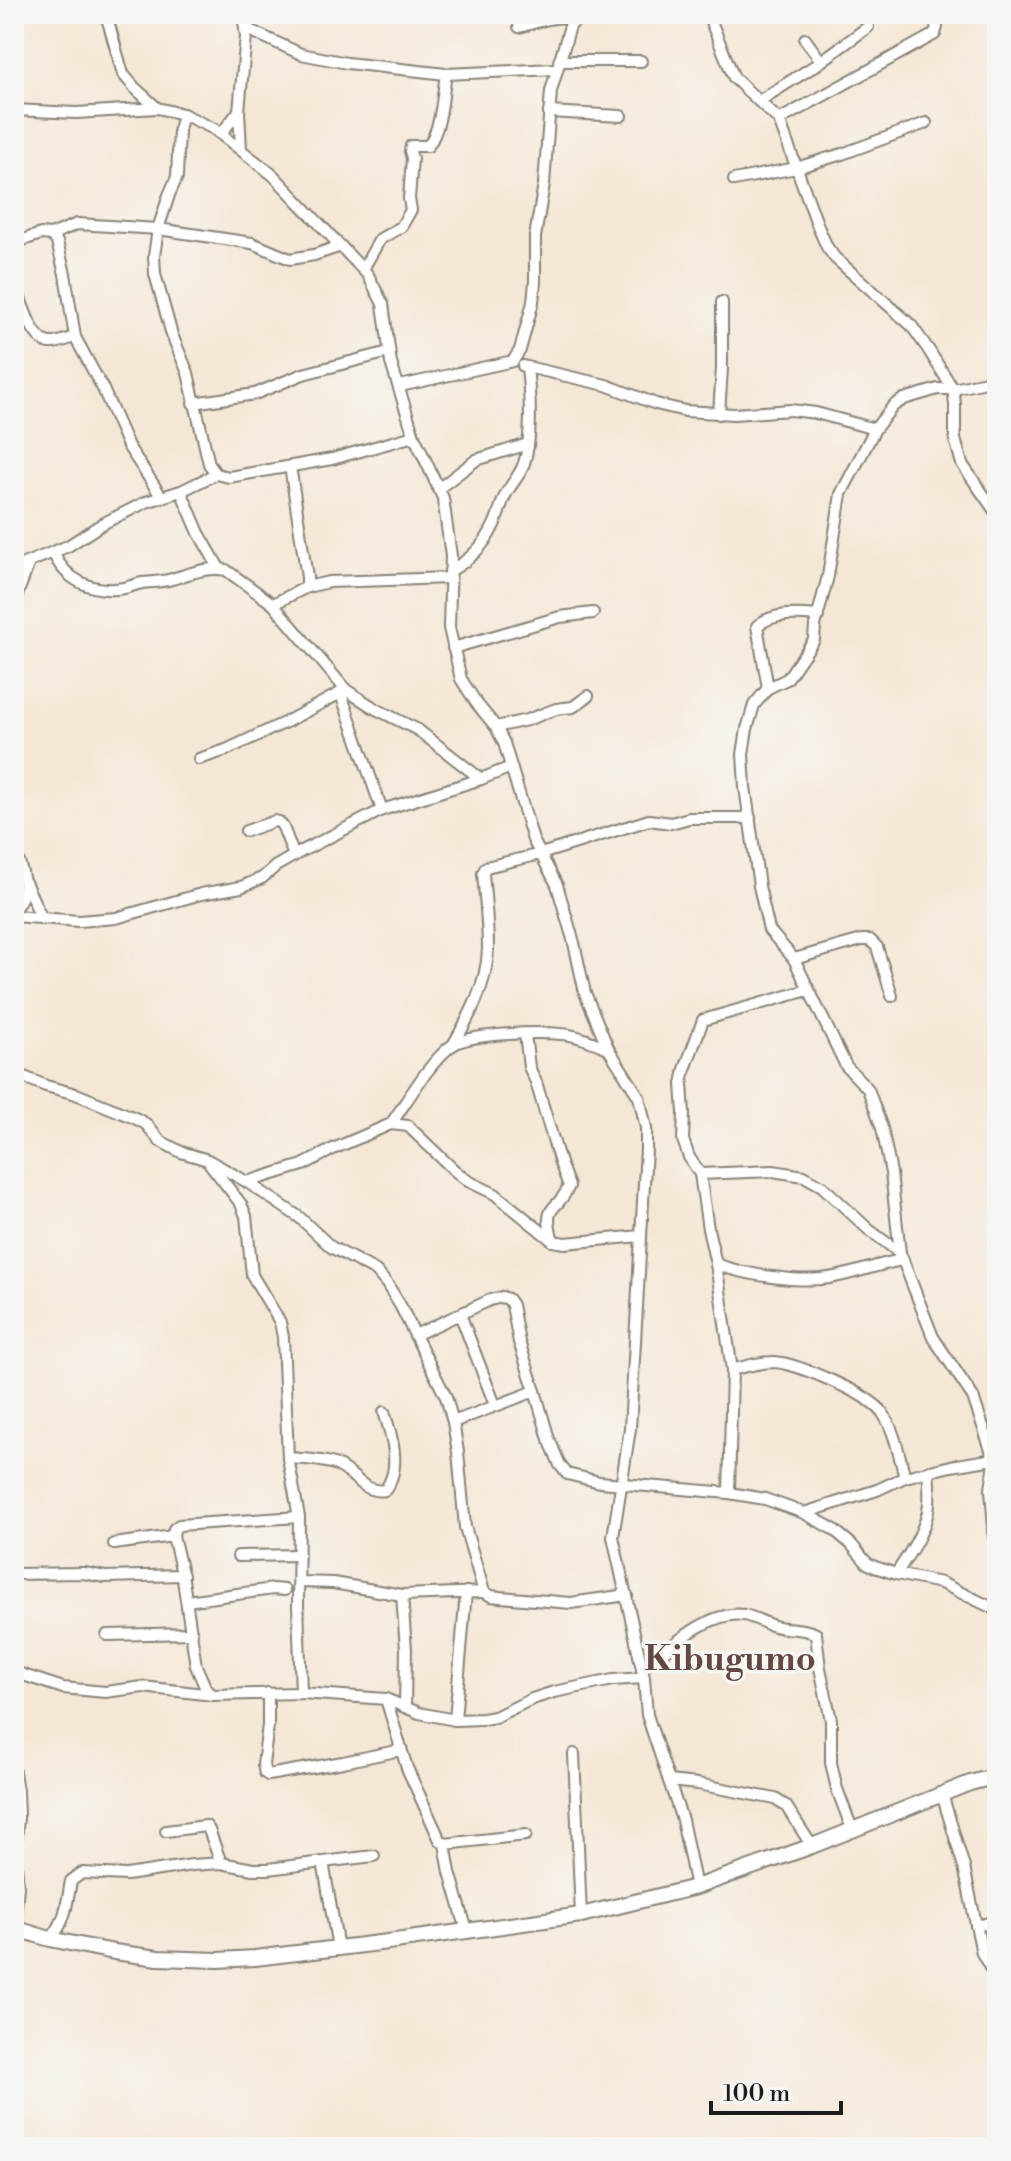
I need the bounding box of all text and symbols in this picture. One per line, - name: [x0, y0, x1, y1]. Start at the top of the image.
- district label: Kibugumo: [644, 1639, 816, 1681]
- scale bar: [711, 2065, 841, 2115]
- text: 100 m: [723, 2079, 790, 2109]

